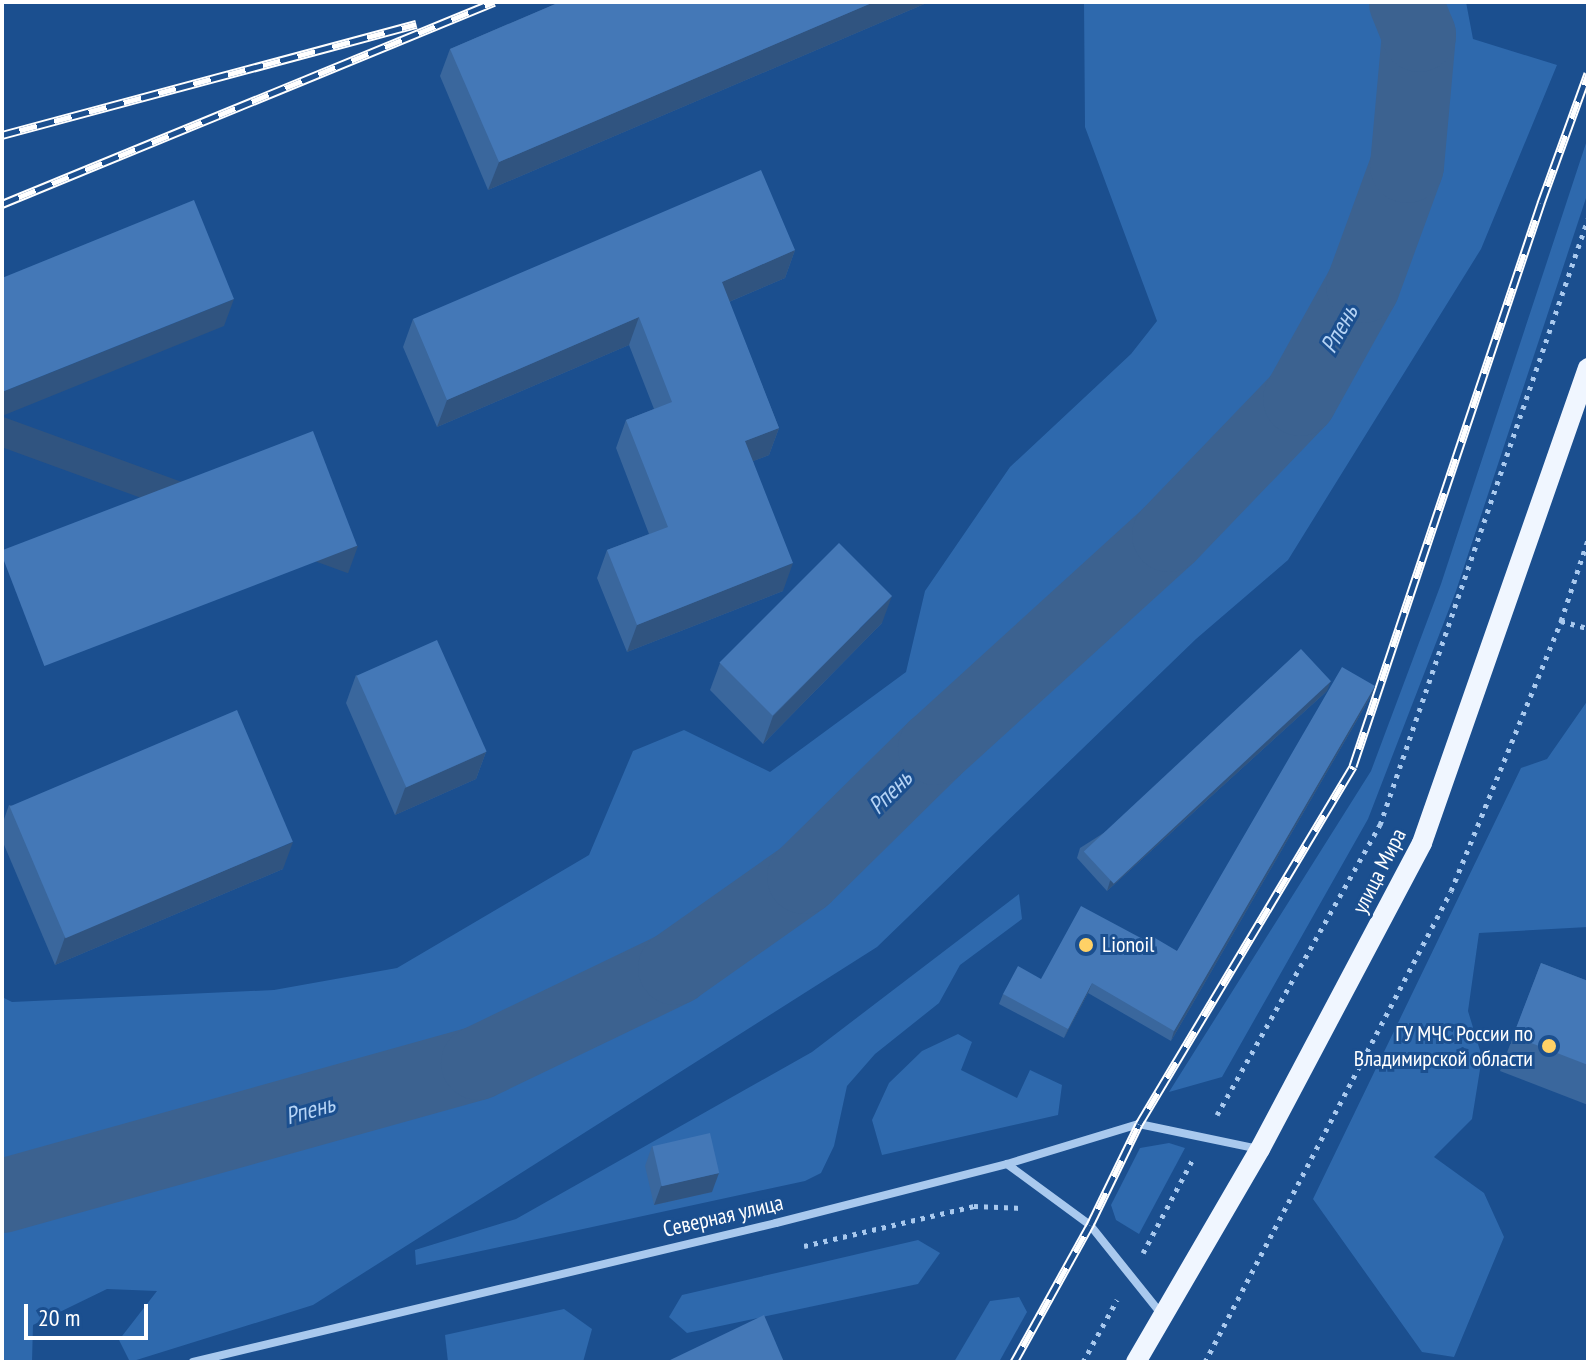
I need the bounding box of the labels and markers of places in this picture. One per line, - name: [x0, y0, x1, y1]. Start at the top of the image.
- place label: Lionoil: [1102, 932, 1154, 958]
- marker: Lionoil: [1077, 936, 1095, 954]
- place label: ГУ МЧС России по Владимирской области: [1354, 1020, 1533, 1072]
- marker: ГУ МЧС России по Владимирской области: [1540, 1037, 1558, 1055]

